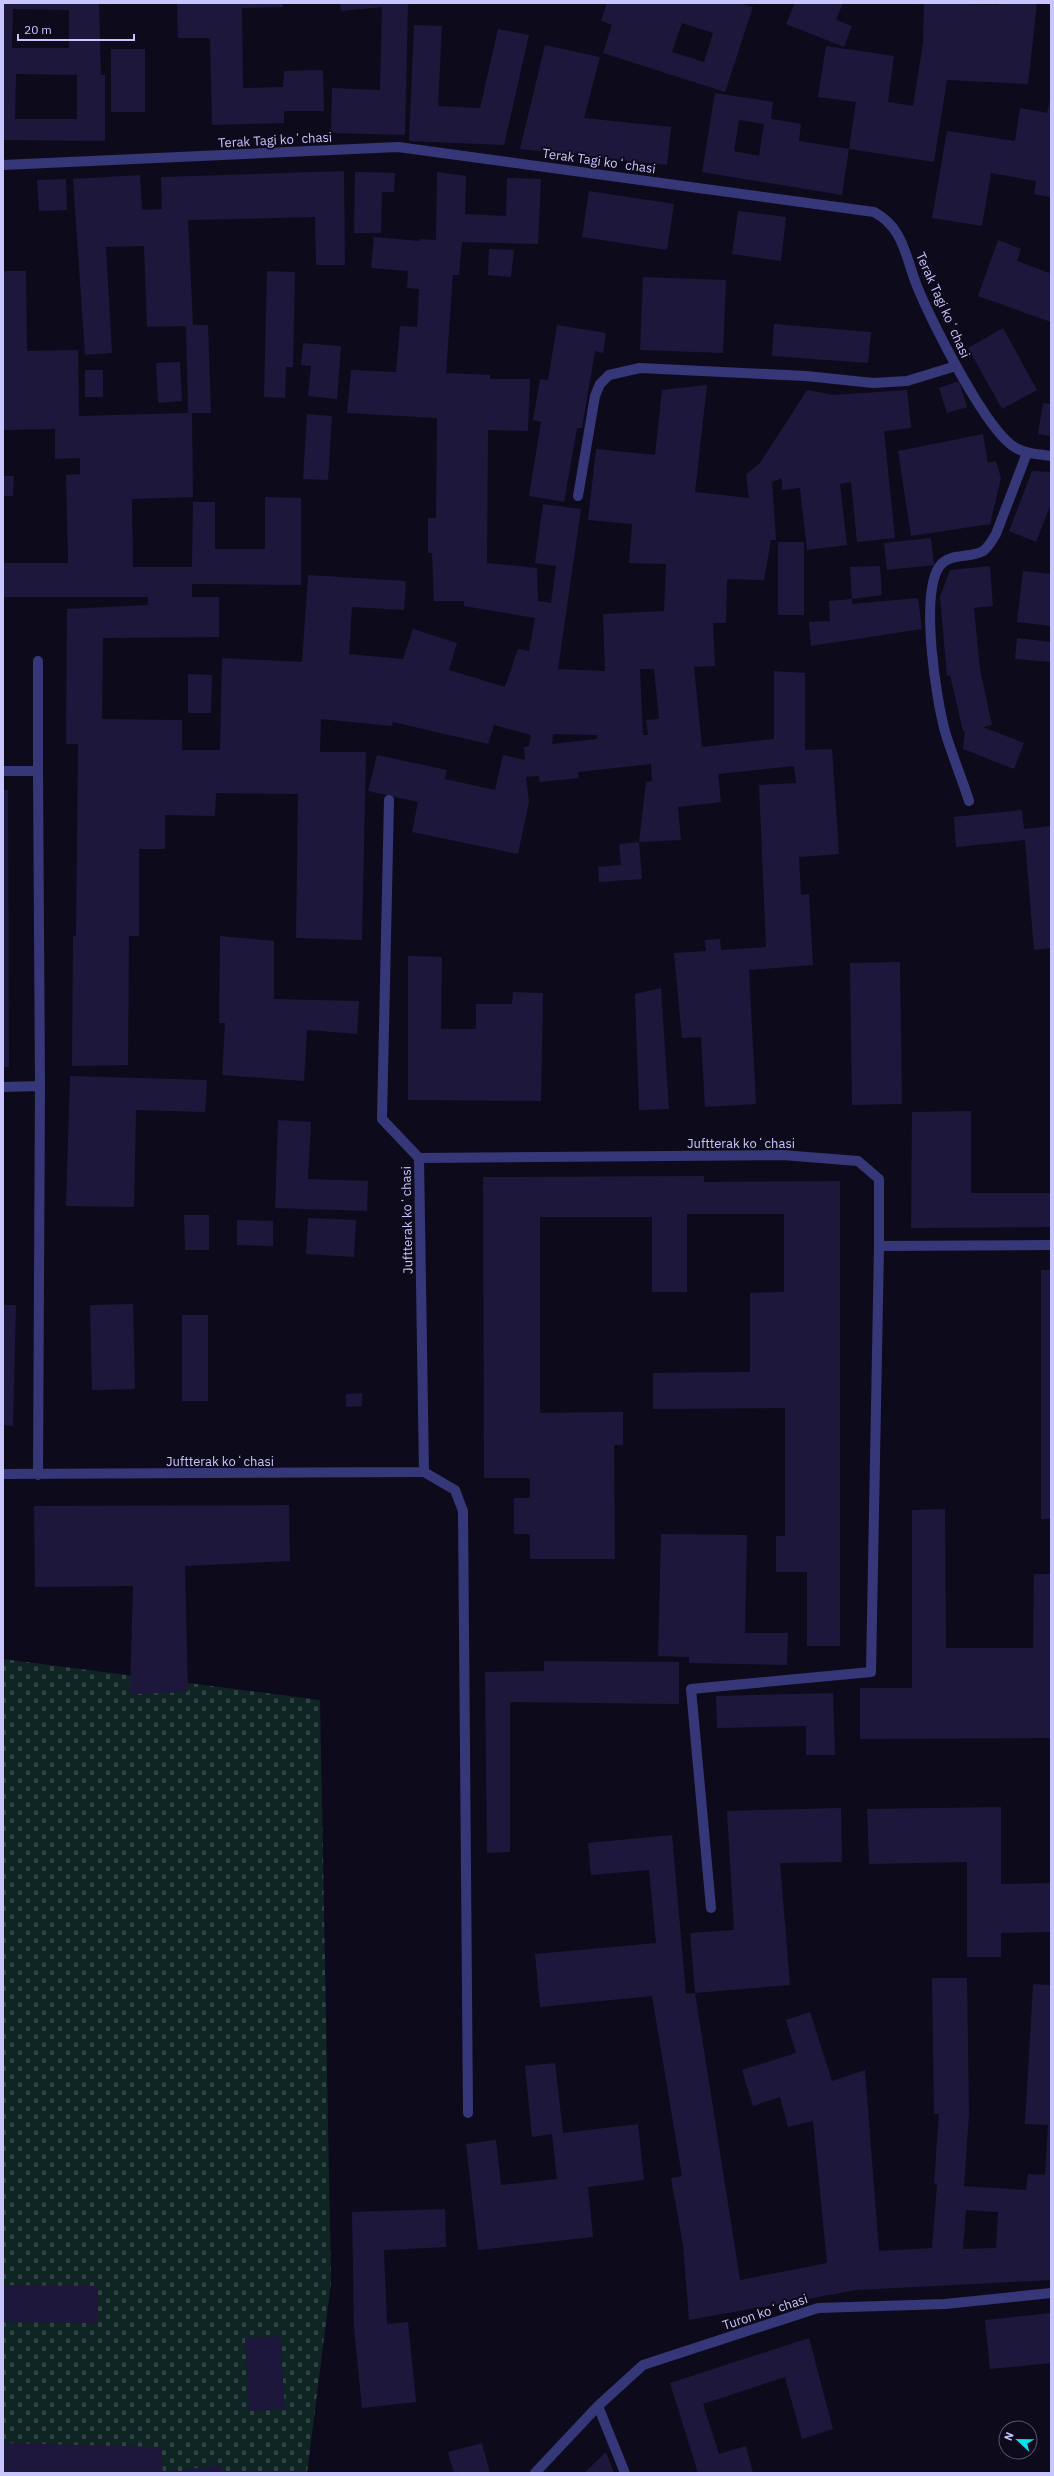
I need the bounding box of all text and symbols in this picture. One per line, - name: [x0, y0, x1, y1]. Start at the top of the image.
- scale bar: [18, 16, 134, 42]
- text: 20 m: [24, 22, 52, 37]
- street label: Terak Tagi koʻchasi: [218, 129, 332, 151]
- street label: Terak Tagi koʻchasi: [541, 145, 657, 177]
- street label: Terak Tagi koʻchasi: [912, 249, 974, 361]
- street label: Juftterak koʻchasi: [687, 1135, 795, 1152]
- street label: Juftterak koʻchasi: [398, 1166, 416, 1274]
- street label: Juftterak koʻchasi: [166, 1453, 274, 1470]
- street label: Turon koʻchasi: [720, 2290, 810, 2334]
- north arrow: [998, 2420, 1038, 2460]
- text: N: [1001, 2430, 1017, 2443]

